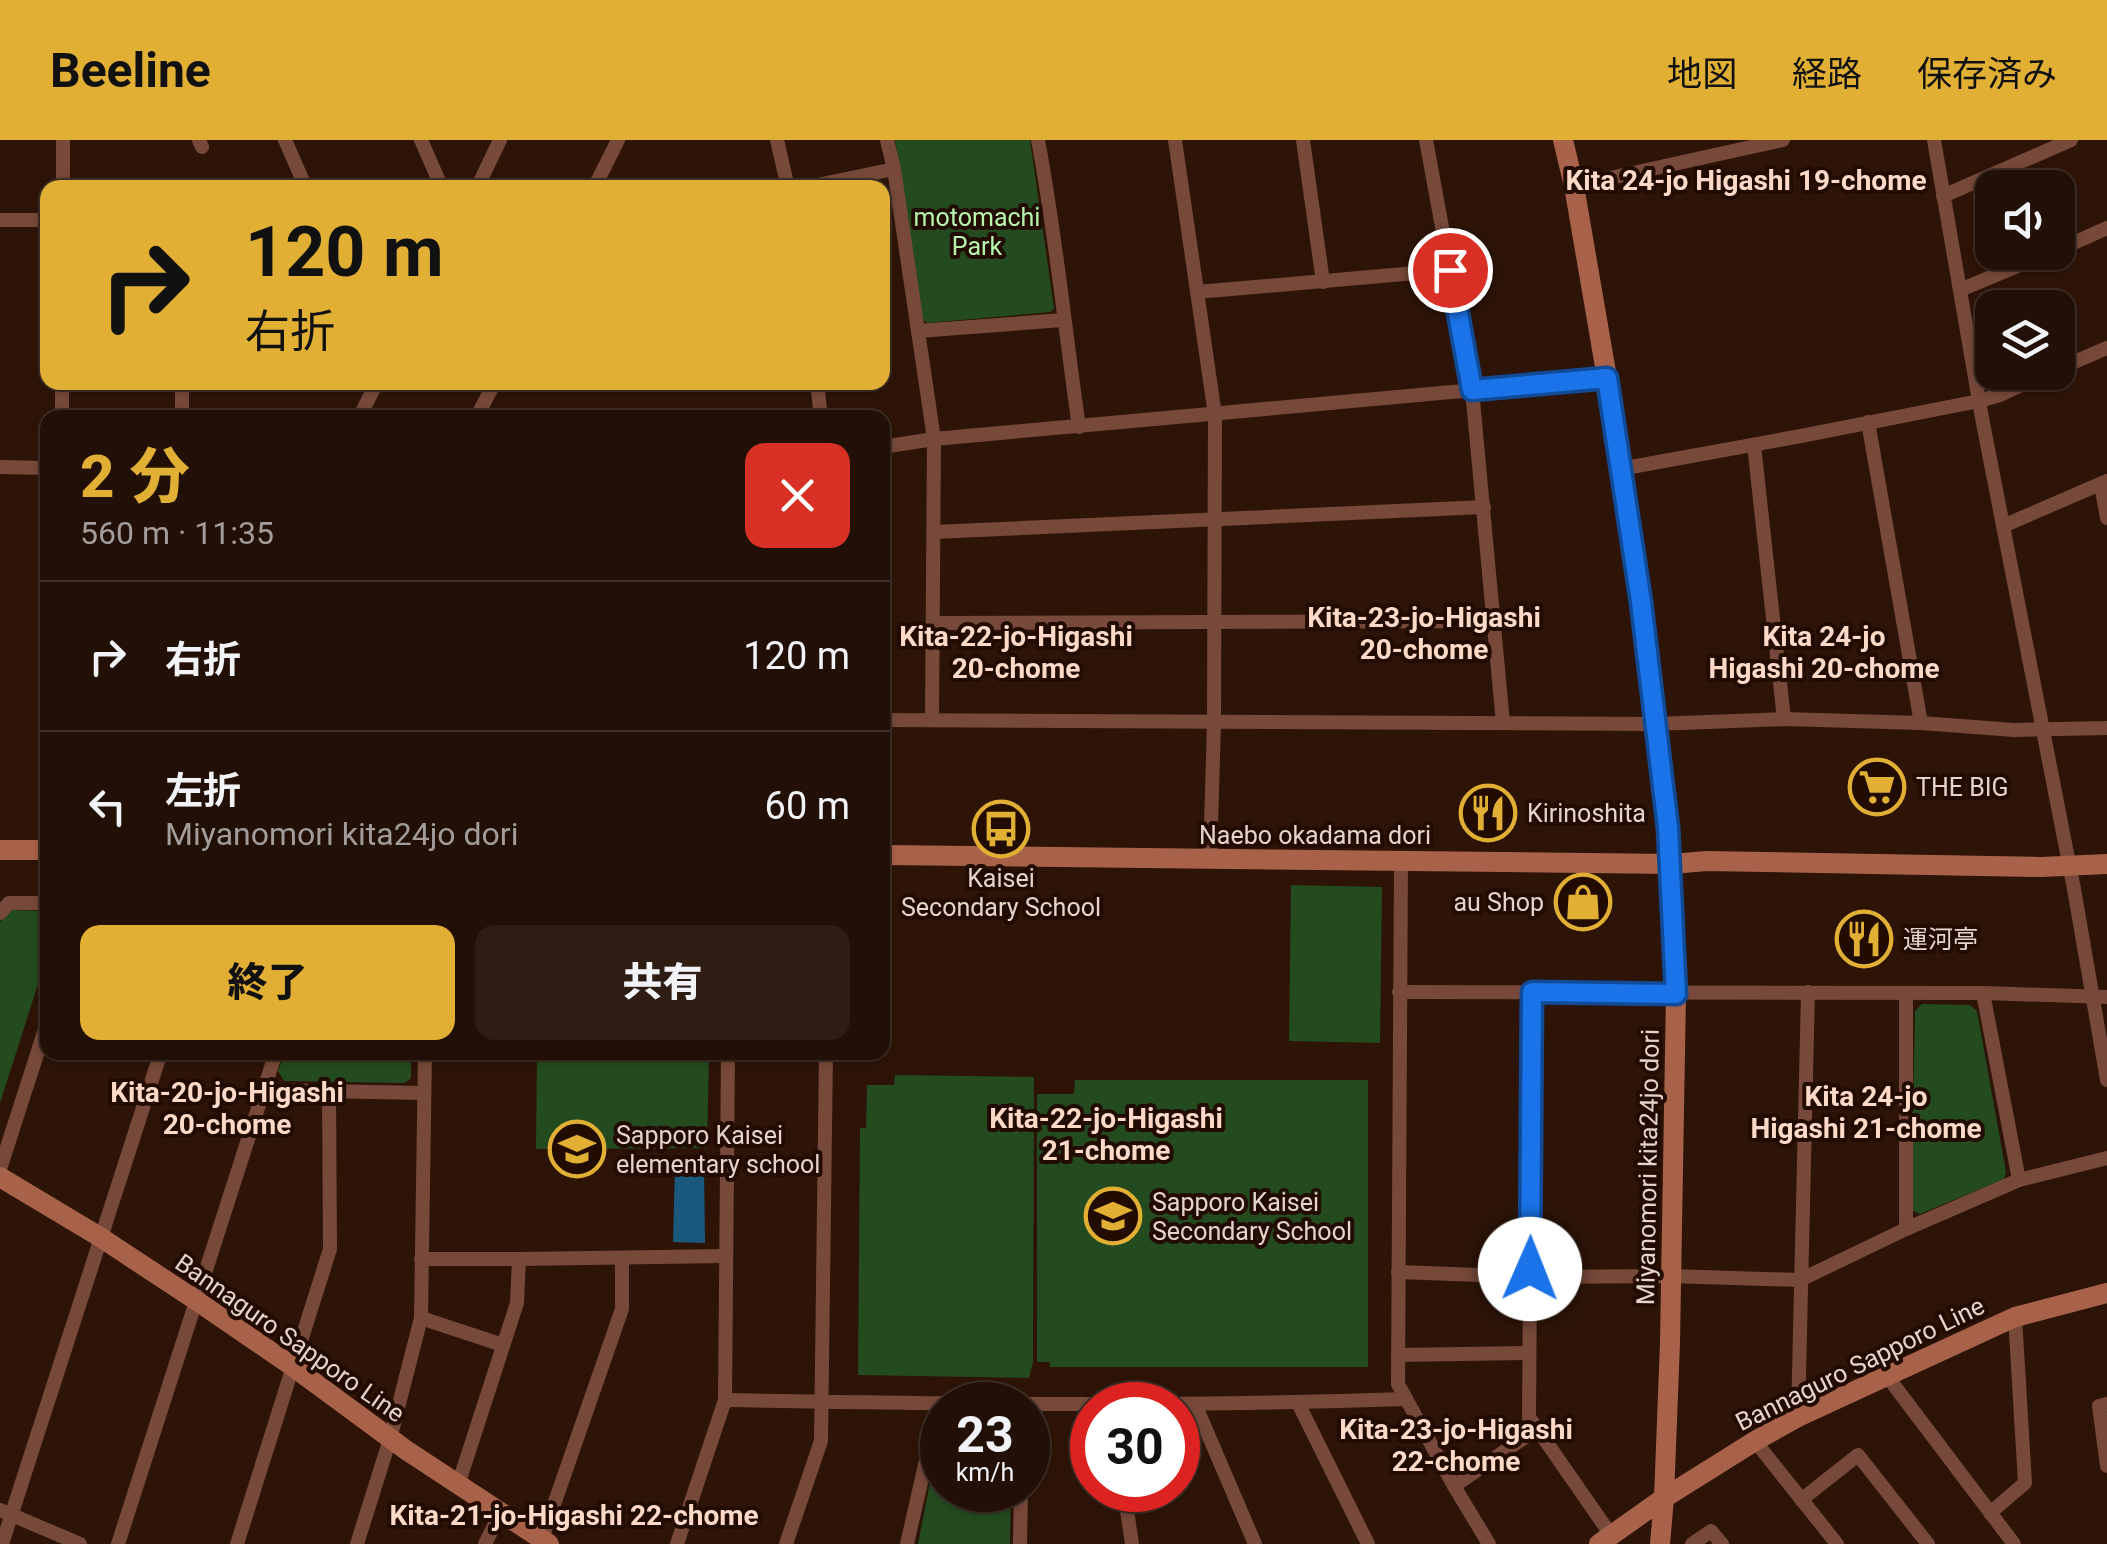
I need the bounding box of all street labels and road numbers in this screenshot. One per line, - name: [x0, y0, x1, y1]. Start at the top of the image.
- street label: Naebo okadama dori: [1199, 821, 1431, 850]
- street label: Miyanomori kita24jo dori: [1631, 1029, 1665, 1305]
- street label: Bannaguro Sapporo Line: [170, 1248, 410, 1428]
- street label: Bannaguro Sapporo Line: [1731, 1291, 1989, 1437]

